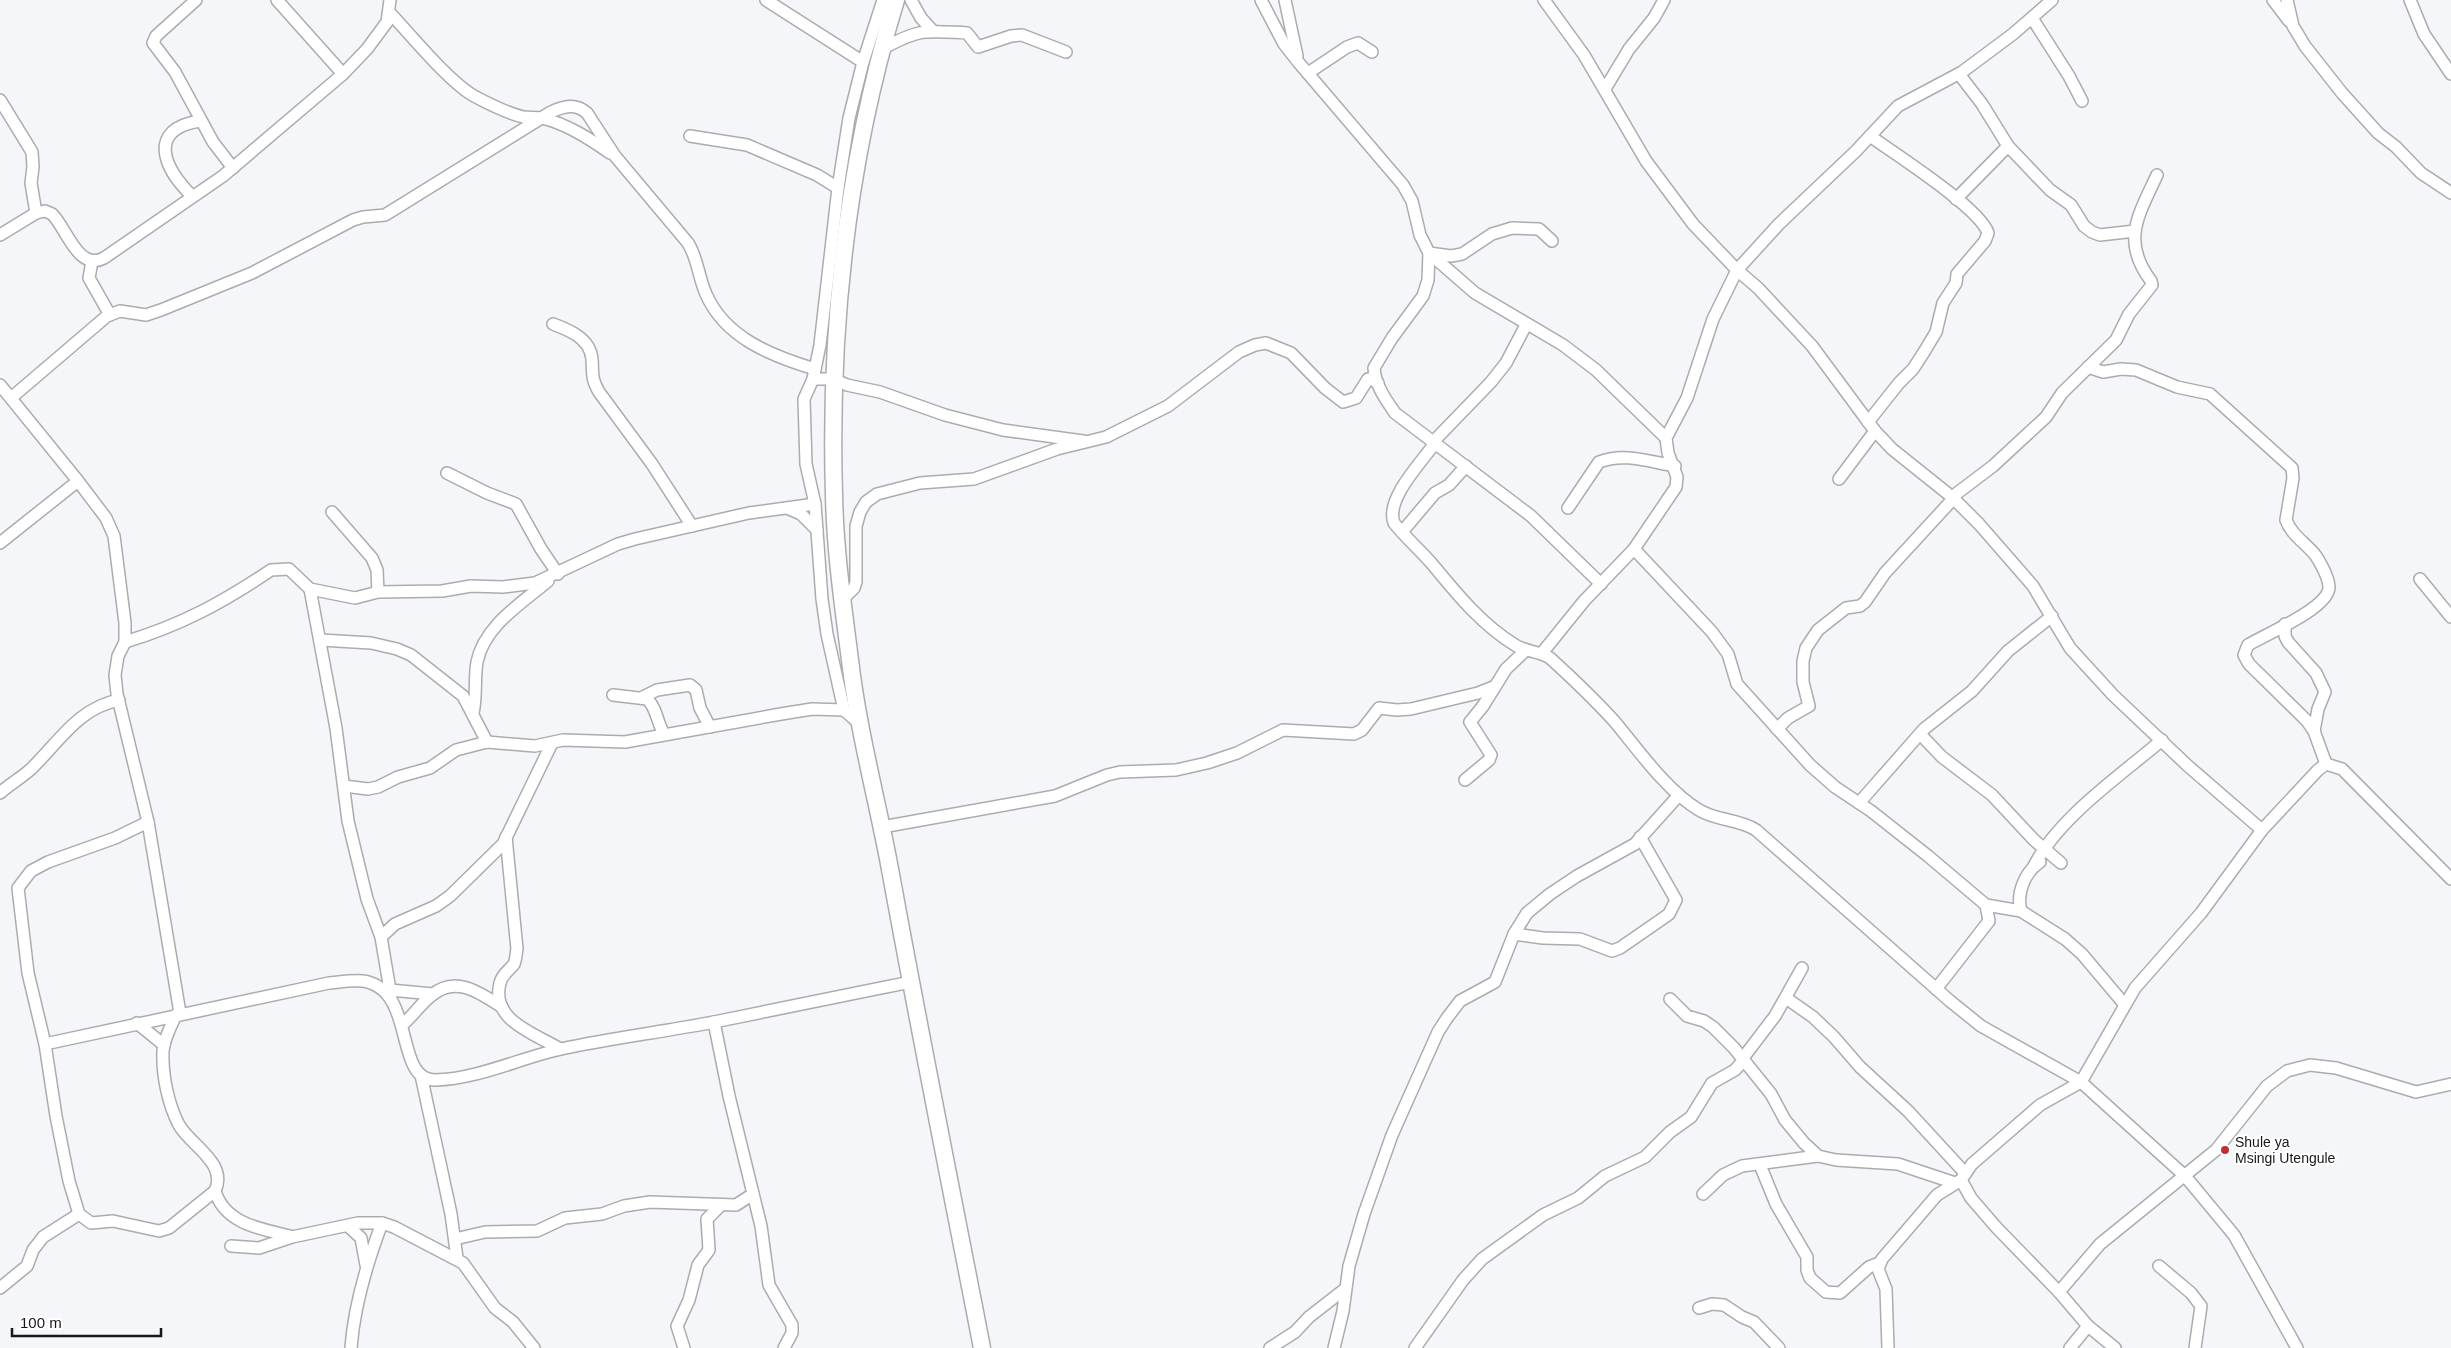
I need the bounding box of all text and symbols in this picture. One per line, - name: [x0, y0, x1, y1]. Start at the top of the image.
- place label: Shule ya Msingi Utengule: [2235, 1134, 2336, 1166]
- marker: Shule ya Msingi Utengule: [2219, 1144, 2231, 1156]
- scale bar: [12, 1306, 161, 1338]
- text: 100 m: [20, 1314, 62, 1331]

